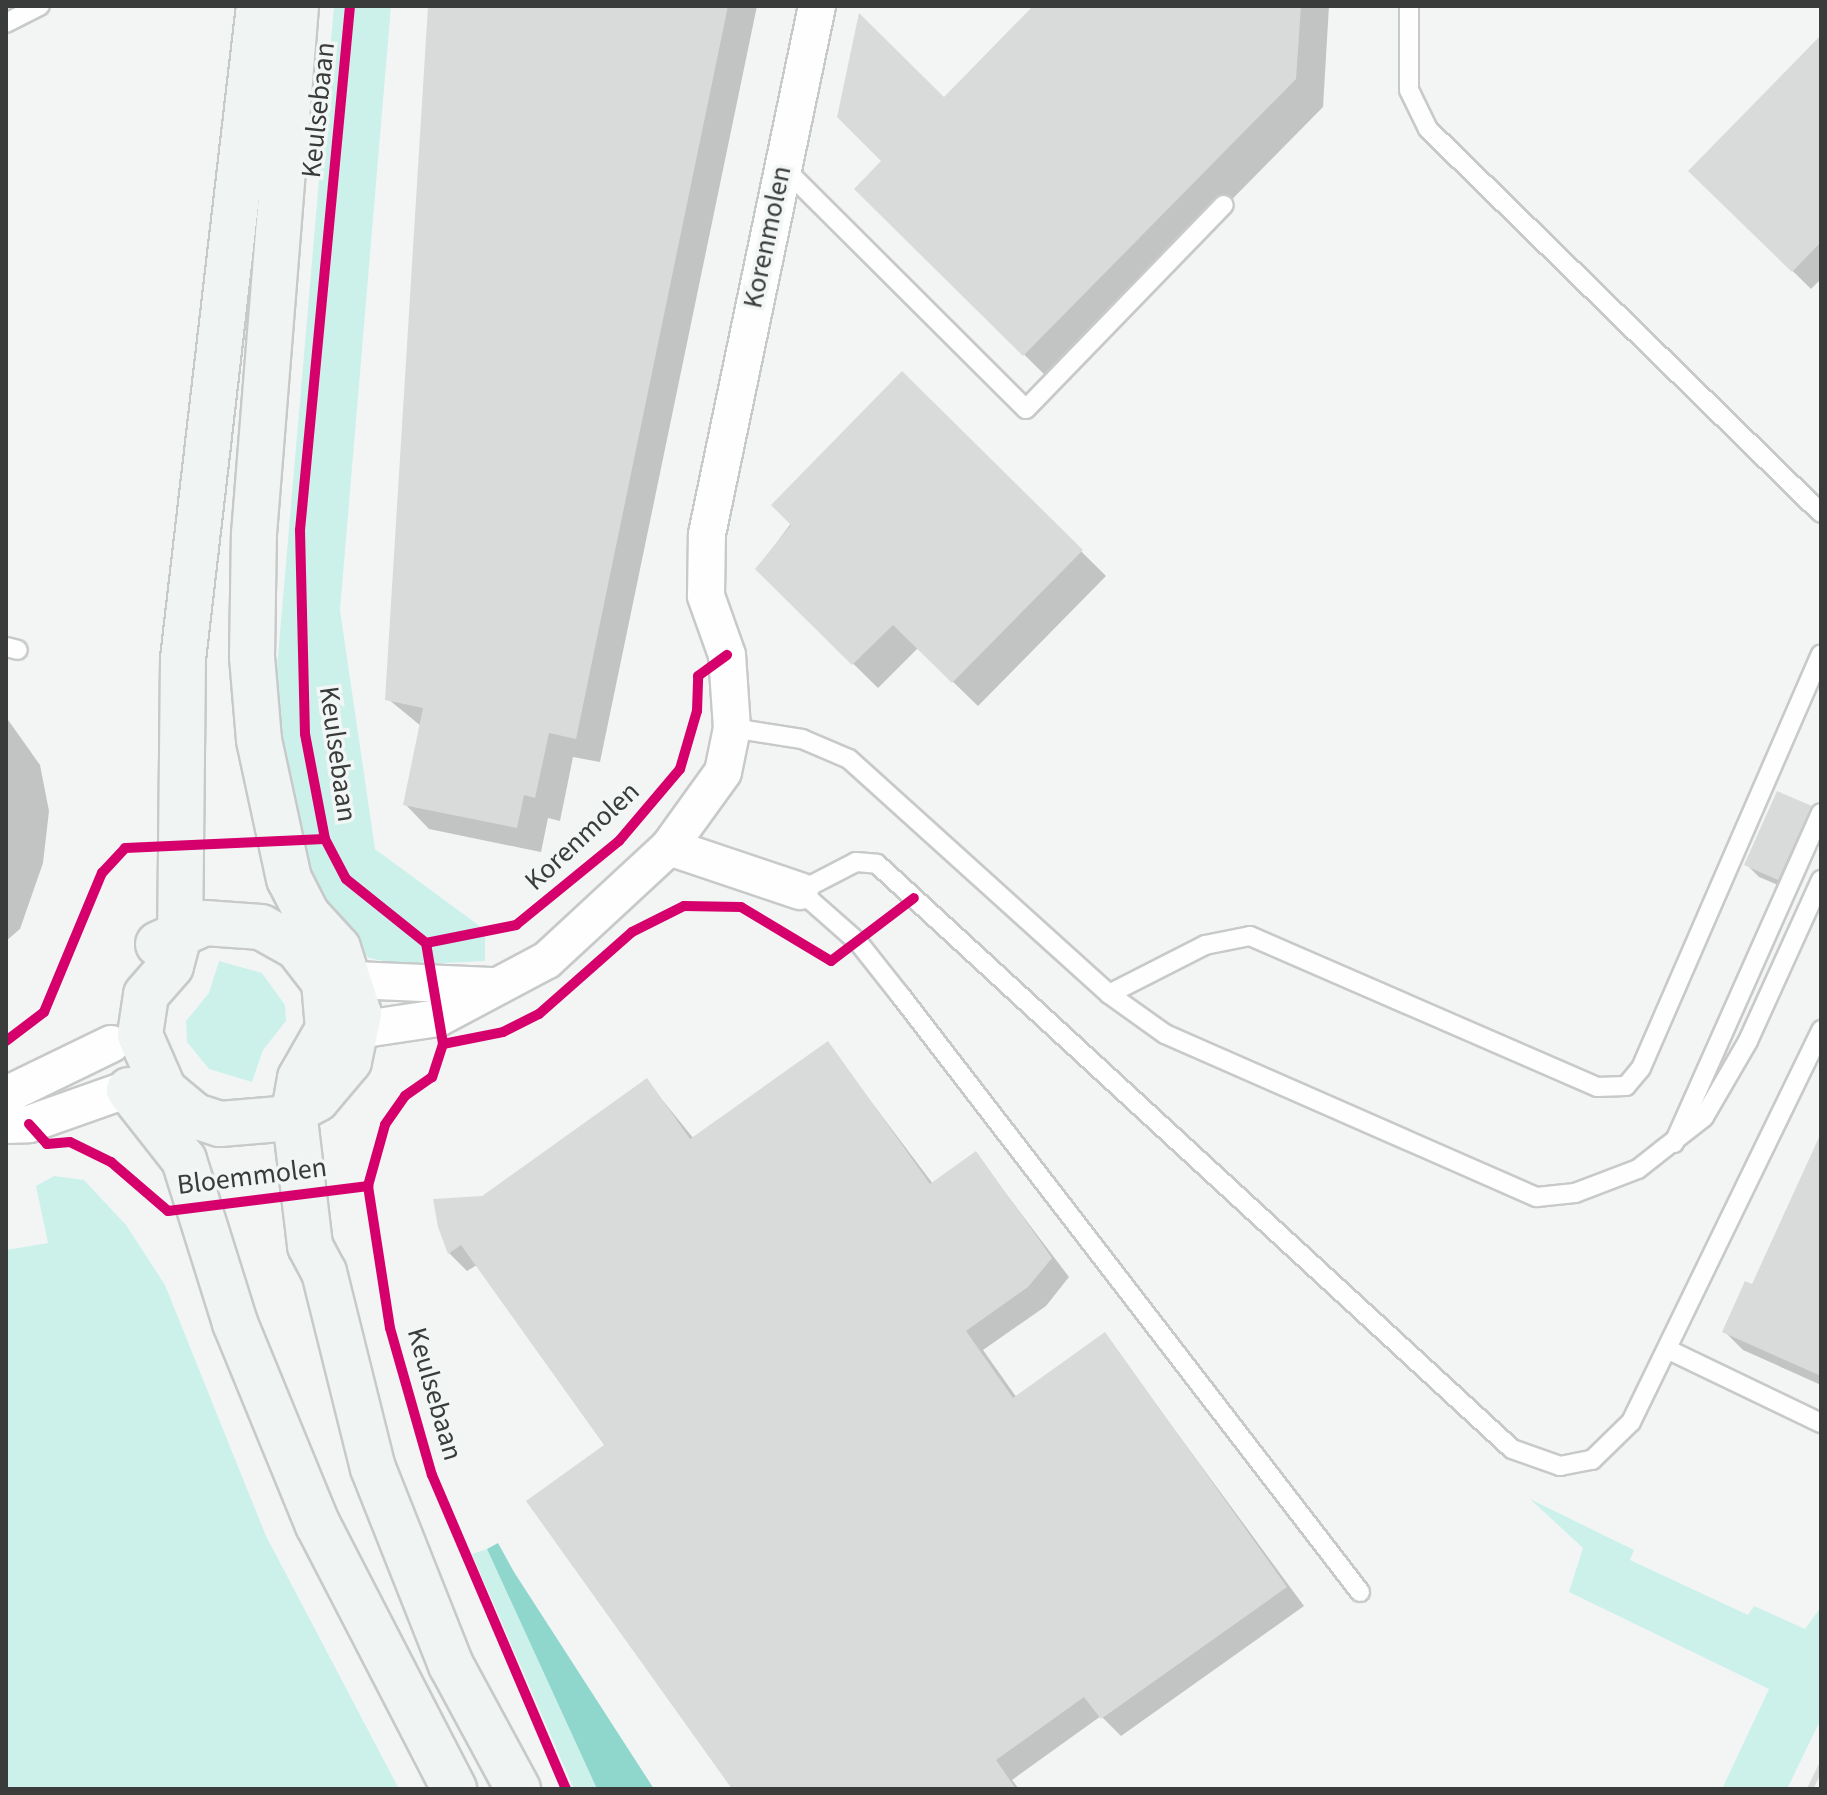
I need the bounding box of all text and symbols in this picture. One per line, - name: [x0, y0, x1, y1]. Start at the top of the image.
- street label: Keulsebaan: [294, 40, 342, 180]
- street label: Korenmolen: [736, 163, 798, 311]
- street label: Keulsebaan: [312, 684, 364, 824]
- street label: Korenmolen: [518, 774, 646, 898]
- street label: Bloemmolen: [175, 1150, 329, 1202]
- street label: Keulsebaan: [400, 1324, 470, 1464]

